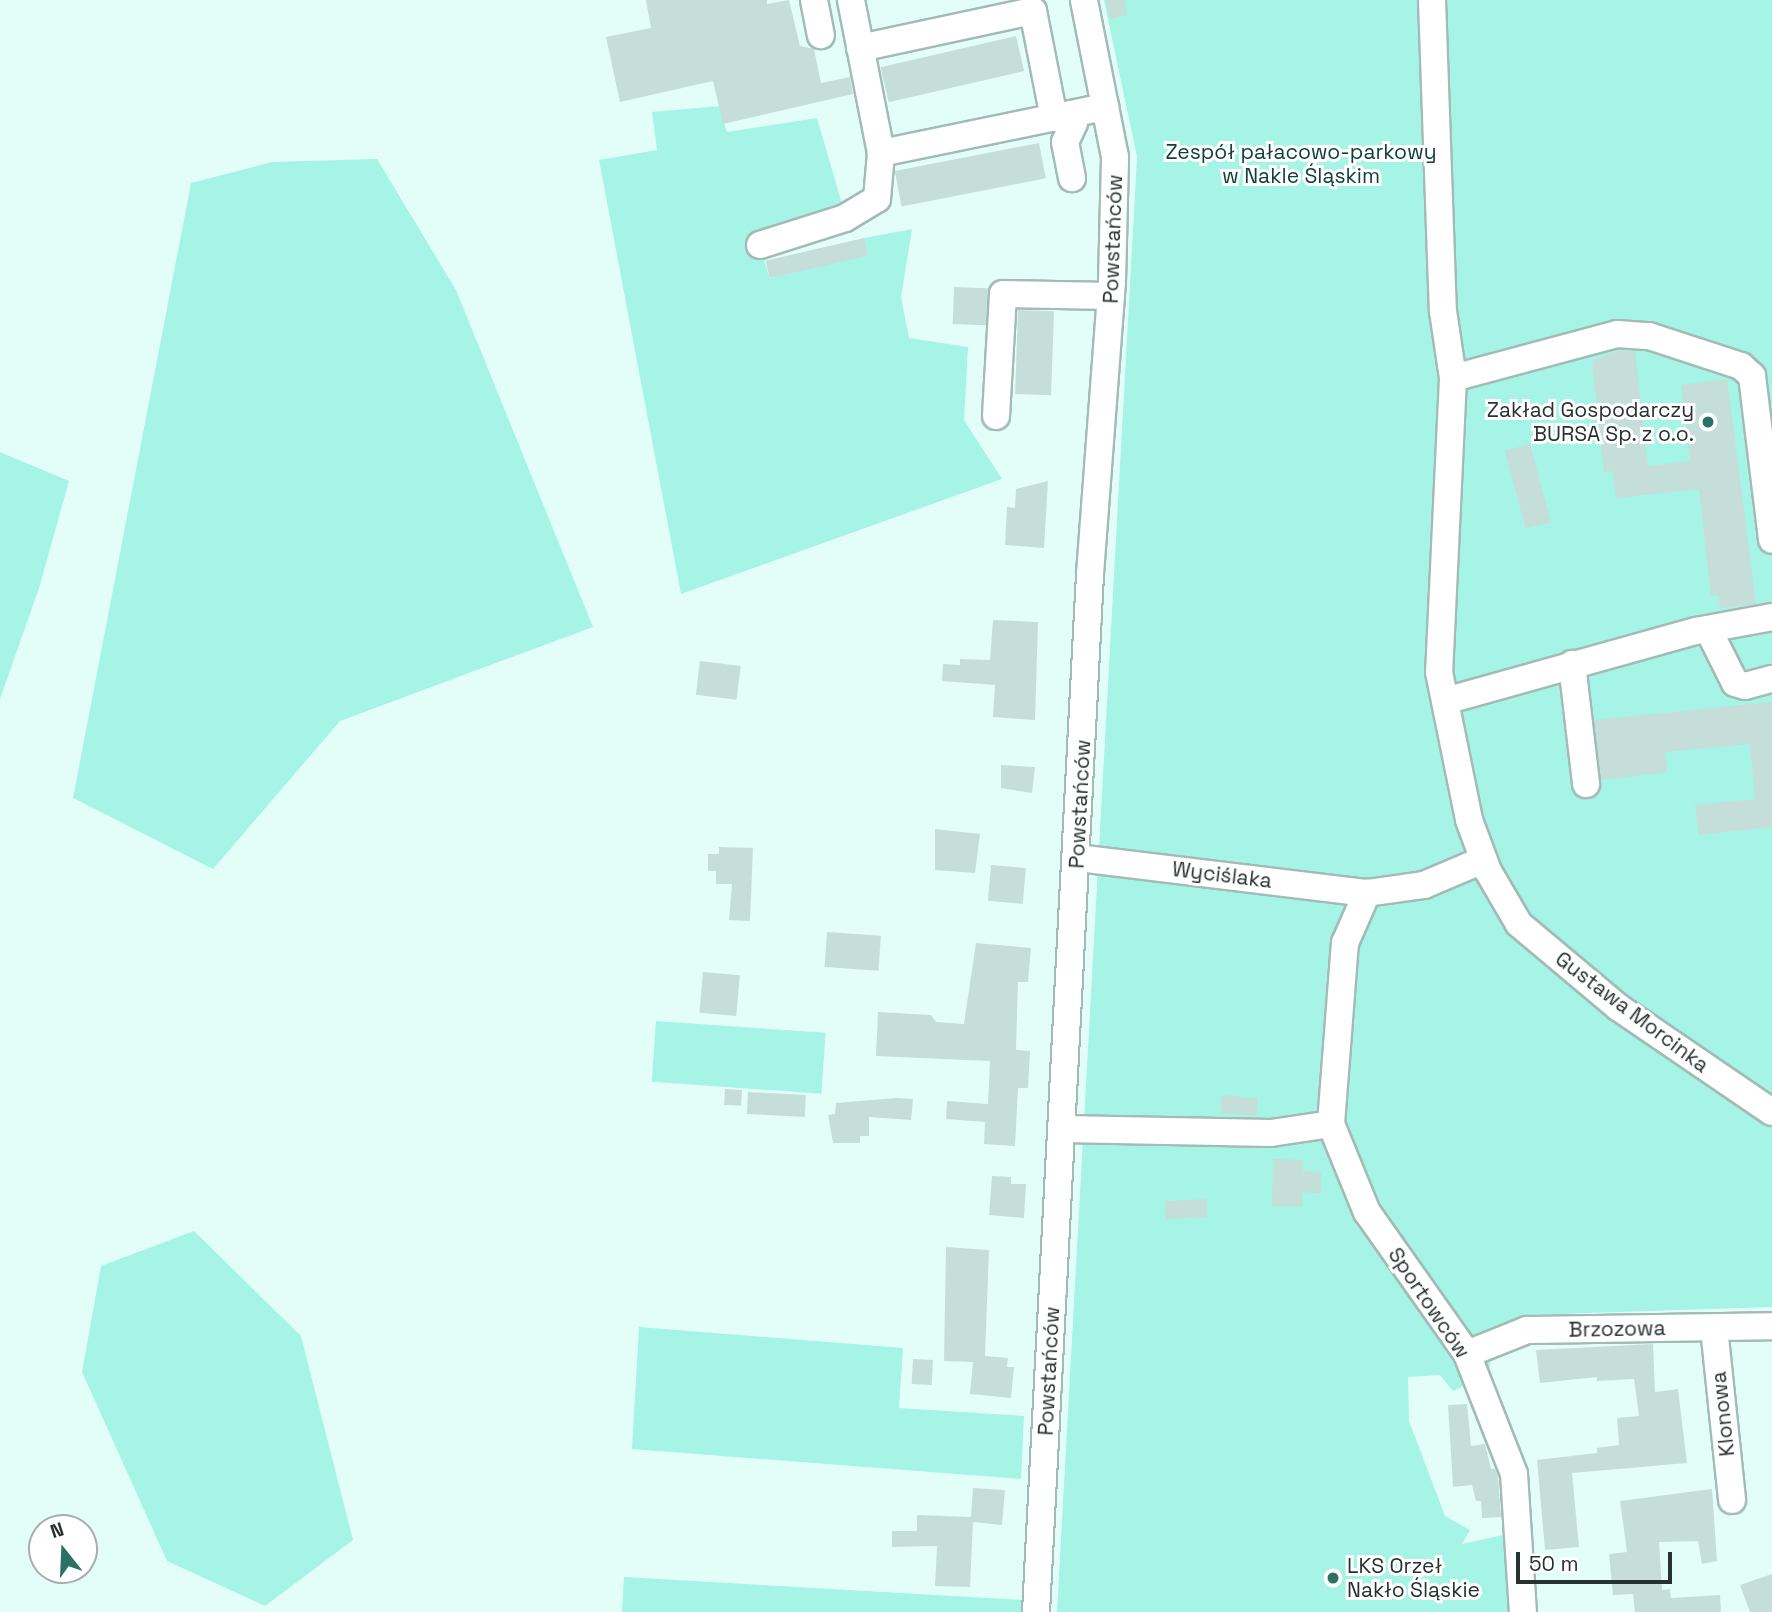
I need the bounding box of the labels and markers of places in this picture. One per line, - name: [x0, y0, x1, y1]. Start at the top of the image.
- place label: Zakład Gospodarczy BURSA Sp. z o.o.: [1487, 397, 1694, 447]
- marker: Zakład Gospodarczy BURSA Sp. z o.o.: [1700, 414, 1716, 430]
- place label: LKS Orzeł Nakło Śląskie: [1347, 1553, 1480, 1603]
- marker: LKS Orzeł Nakło Śląskie: [1325, 1570, 1341, 1586]

